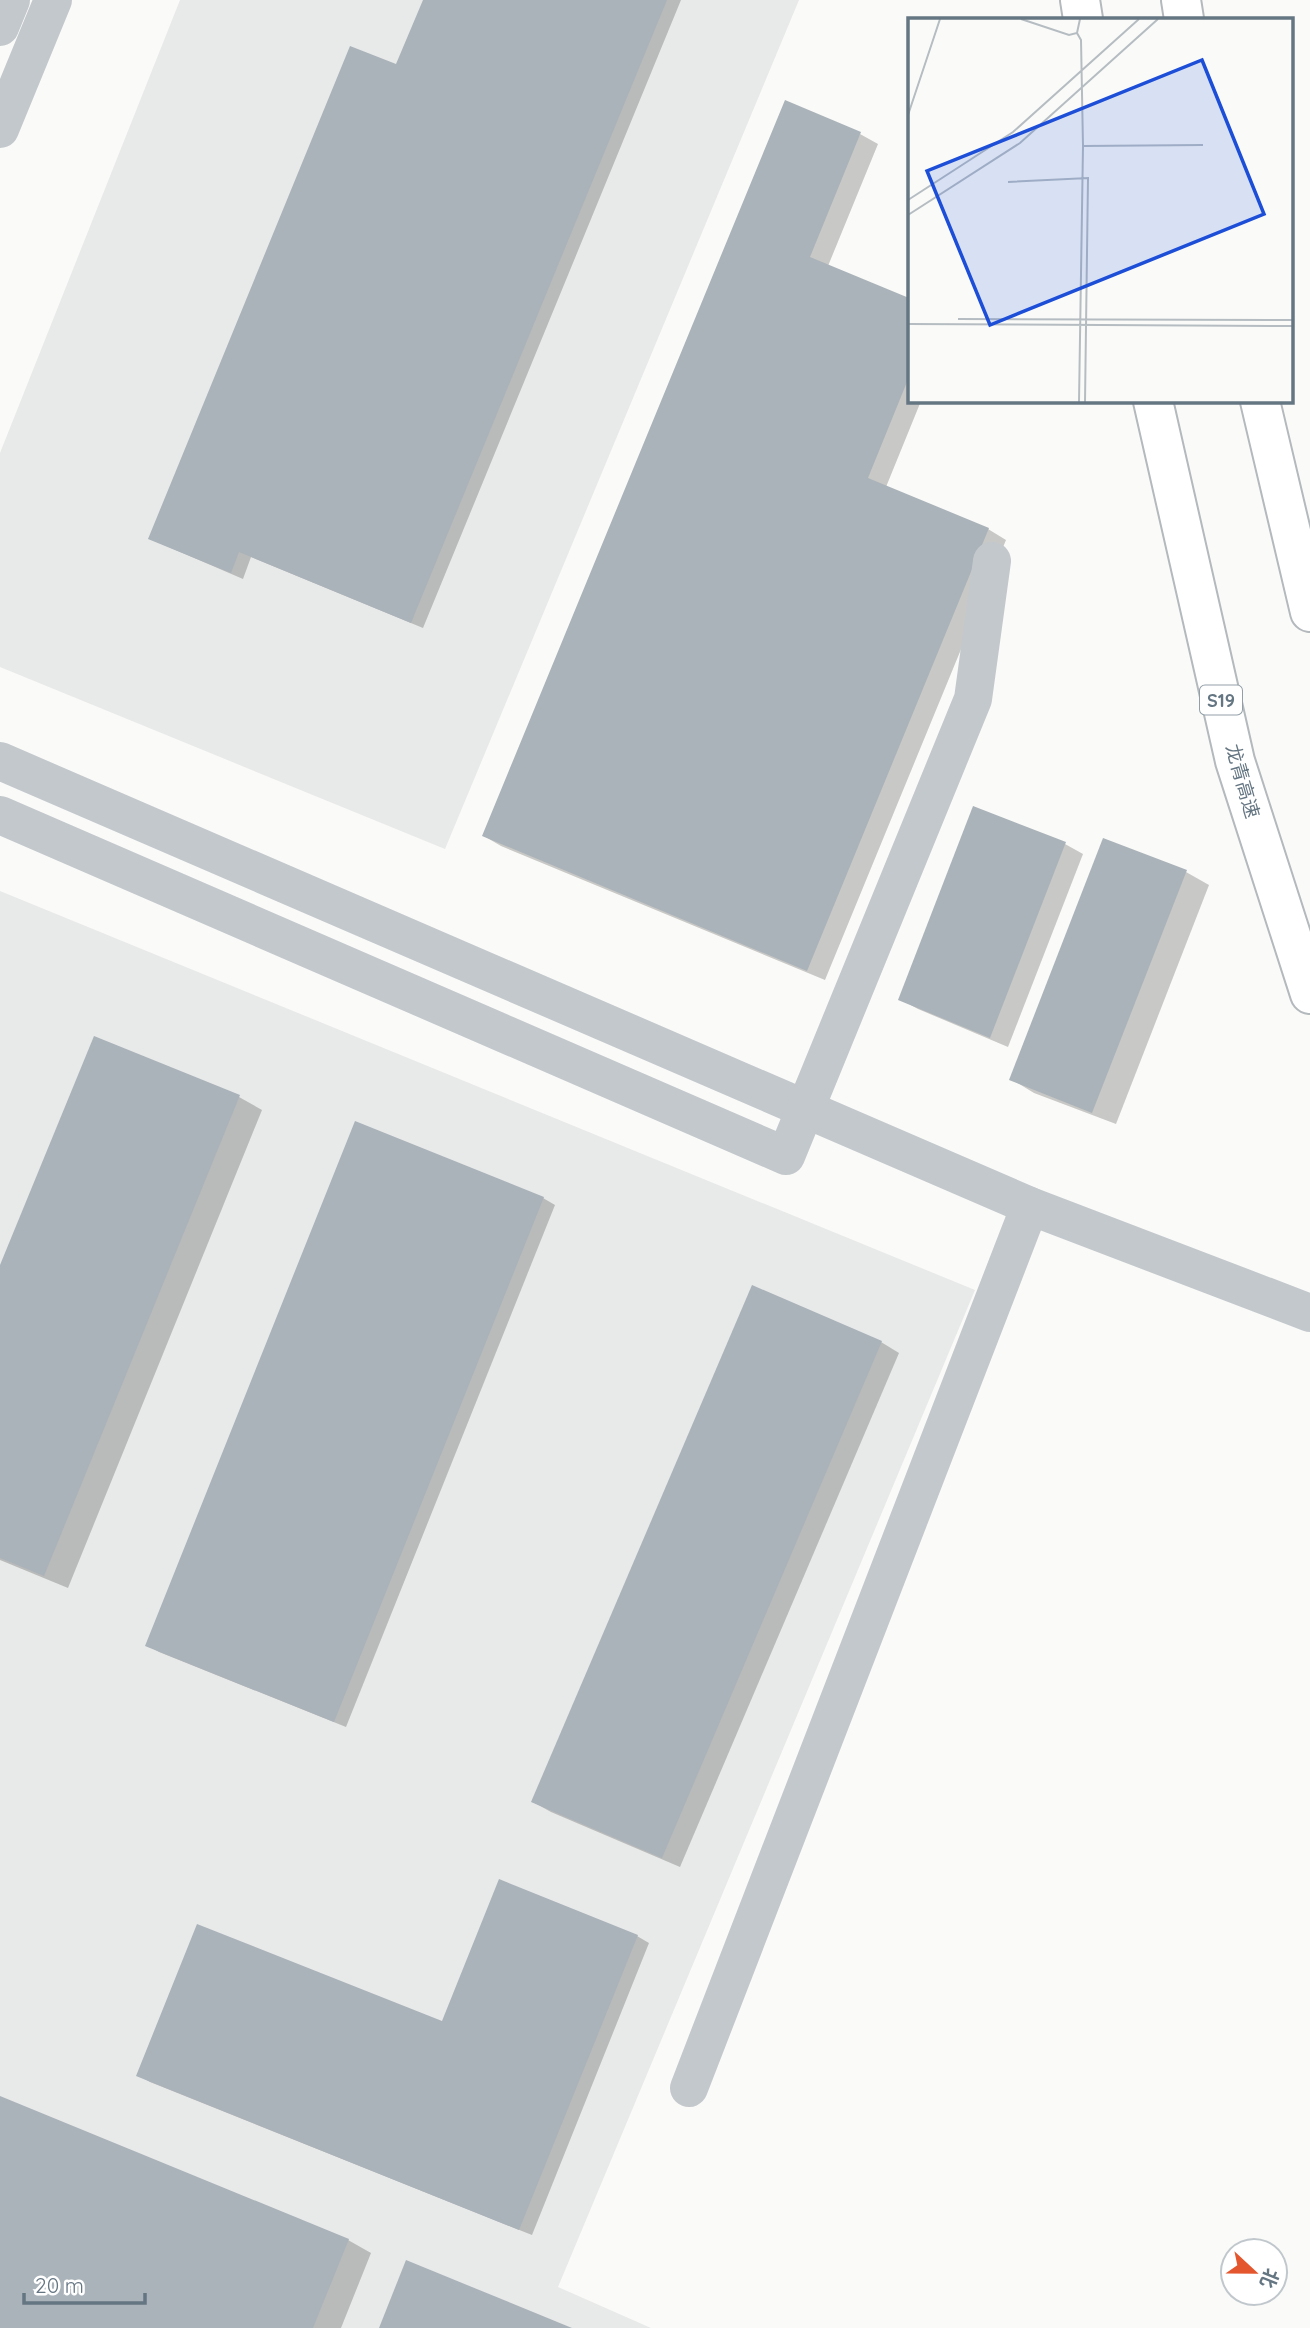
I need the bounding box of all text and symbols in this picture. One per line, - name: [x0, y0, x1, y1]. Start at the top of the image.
- inset map: [908, 18, 1292, 402]
- road number: S19: [1200, 686, 1242, 714]
- street label: 龙青高速: [1221, 741, 1265, 821]
- north arrow: [1219, 2237, 1289, 2307]
- scale bar: [24, 2262, 145, 2306]
- text: 北: [1255, 2265, 1284, 2292]
- text: 20 m: [35, 2272, 84, 2298]

